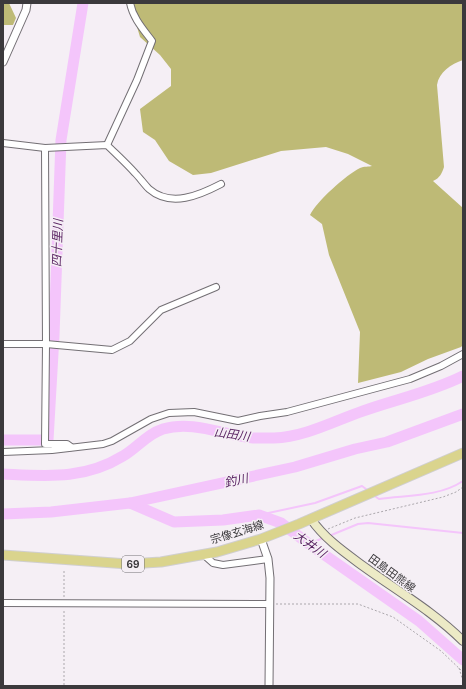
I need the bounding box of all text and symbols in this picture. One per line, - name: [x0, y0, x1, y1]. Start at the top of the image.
- water label: 四十里川: [49, 217, 65, 267]
- water label: 山田川: [213, 424, 253, 444]
- water label: 釣川: [223, 470, 251, 490]
- street label: 宗像玄海線: [209, 517, 265, 547]
- water label: 大井川: [291, 528, 331, 562]
- street label: 田島田熊線: [366, 551, 418, 595]
- road number: 69: [122, 556, 144, 572]

